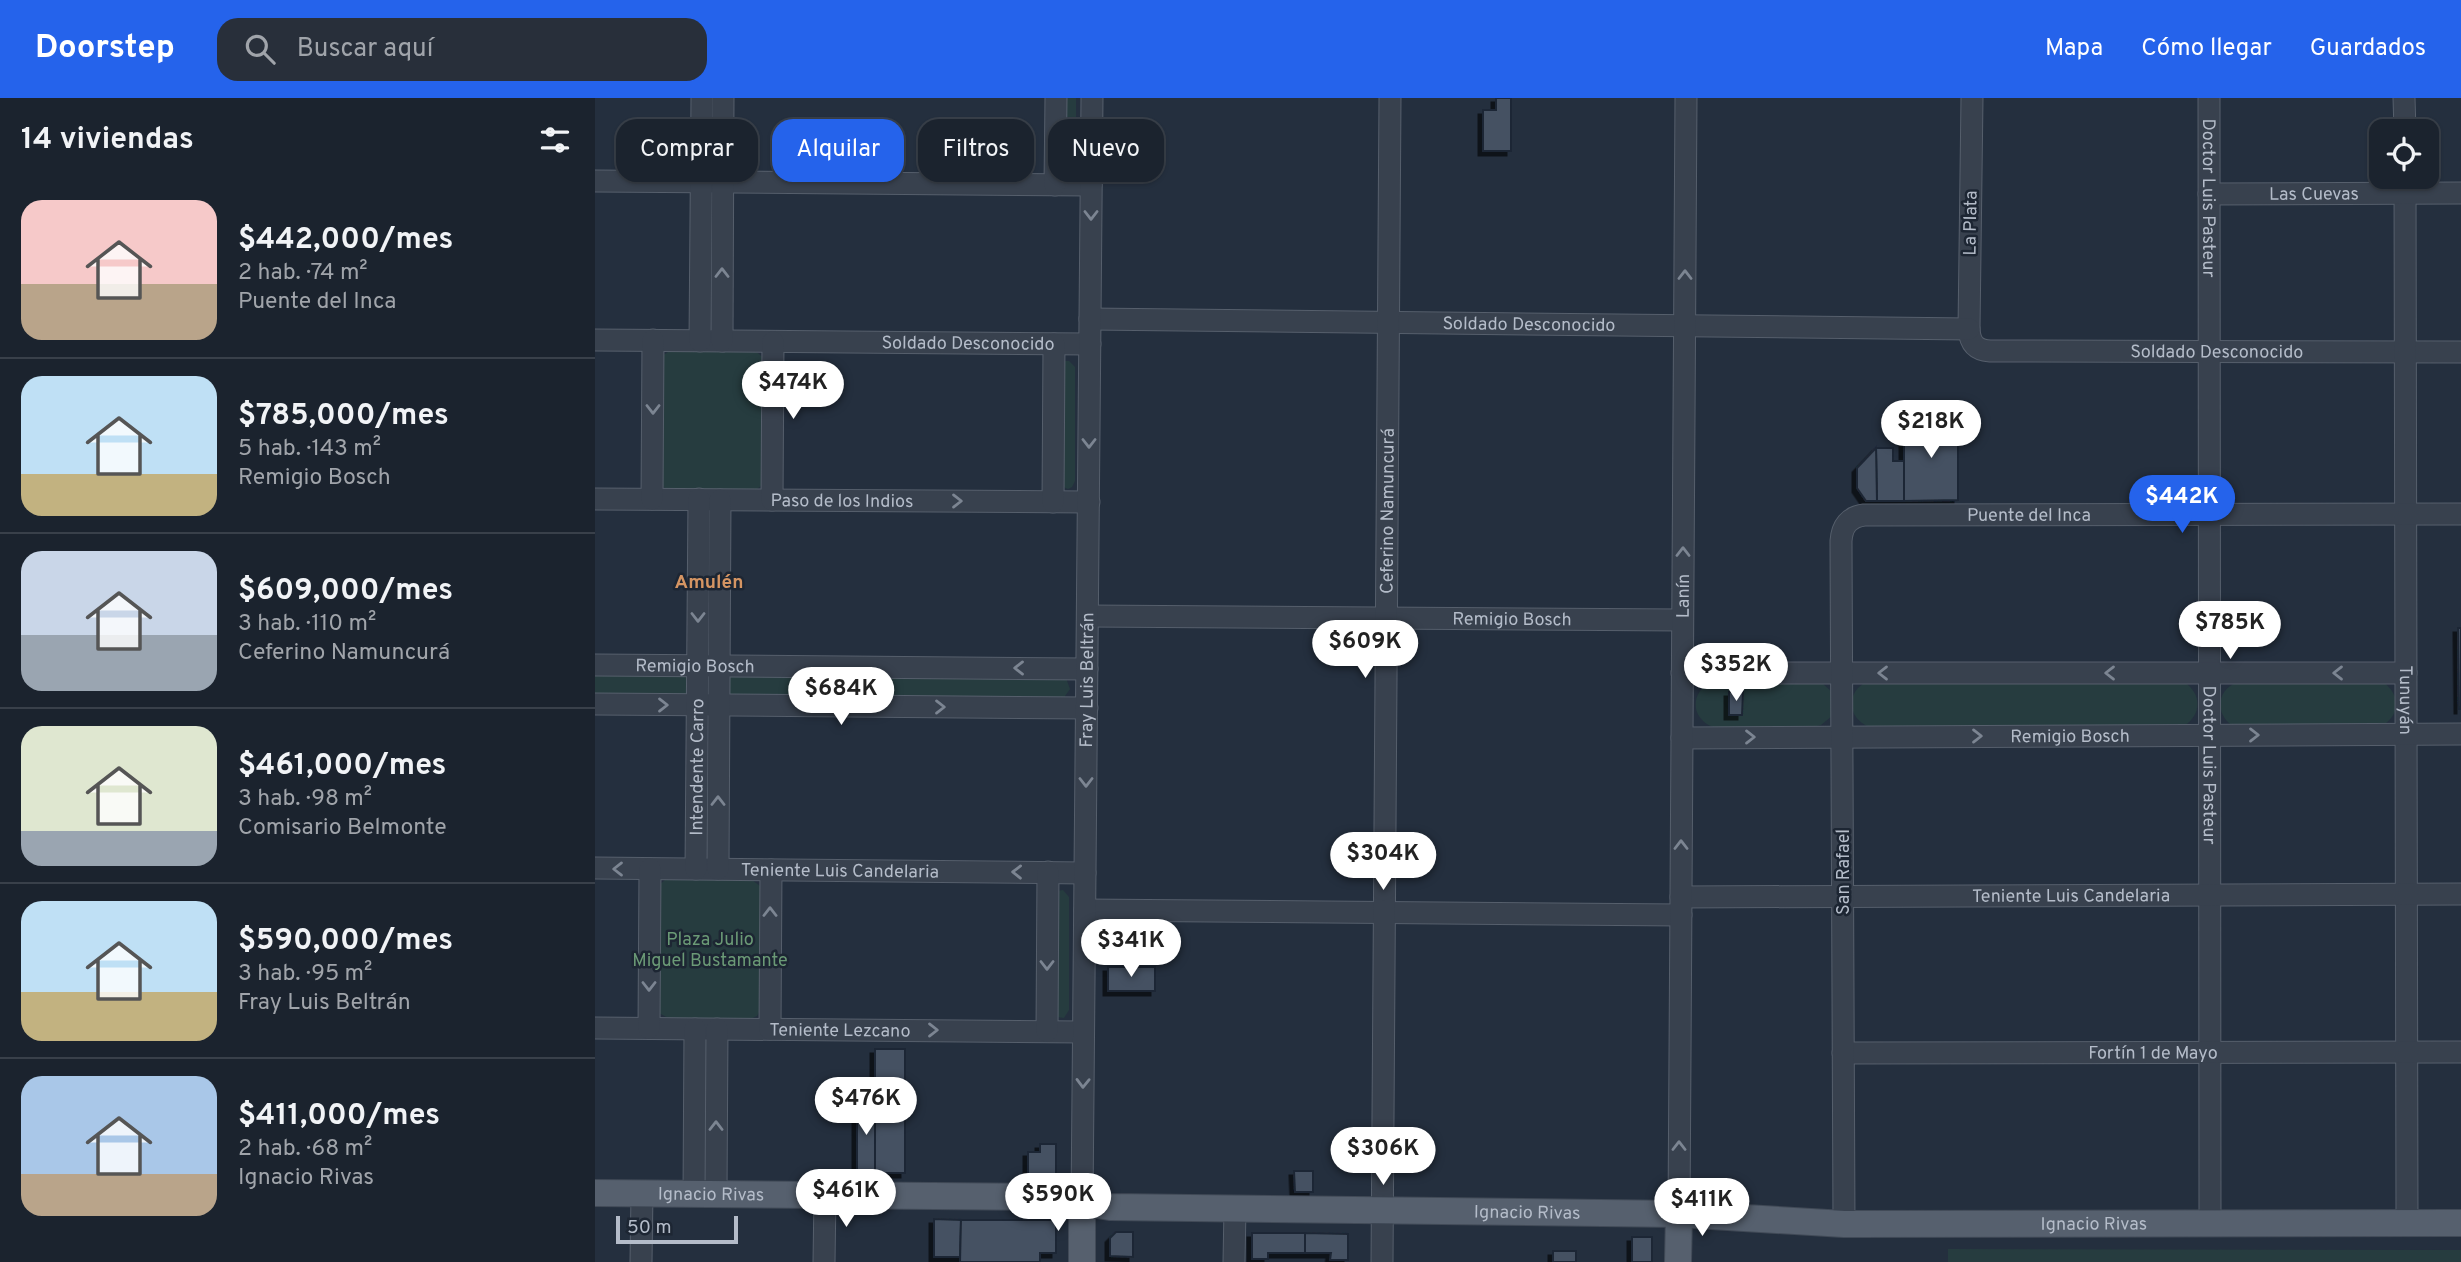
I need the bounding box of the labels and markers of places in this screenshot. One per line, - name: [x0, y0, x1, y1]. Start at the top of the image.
- pin: $474K: [744, 362, 842, 421]
- pin: $218K: [1882, 400, 1980, 460]
- pin: $442K: [2133, 476, 2231, 535]
- pin: $785K: [2181, 602, 2279, 661]
- pin: $609K: [1316, 620, 1414, 680]
- pin: $352K: [1687, 644, 1785, 703]
- pin: $684K: [792, 668, 890, 727]
- pin: $304K: [1334, 832, 1432, 892]
- pin: $341K: [1082, 920, 1180, 979]
- pin: $476K: [817, 1077, 915, 1137]
- pin: $306K: [1334, 1128, 1432, 1187]
- pin: $461K: [797, 1170, 895, 1229]
- pin: $590K: [1009, 1174, 1107, 1233]
- pin: $411K: [1653, 1178, 1751, 1238]

